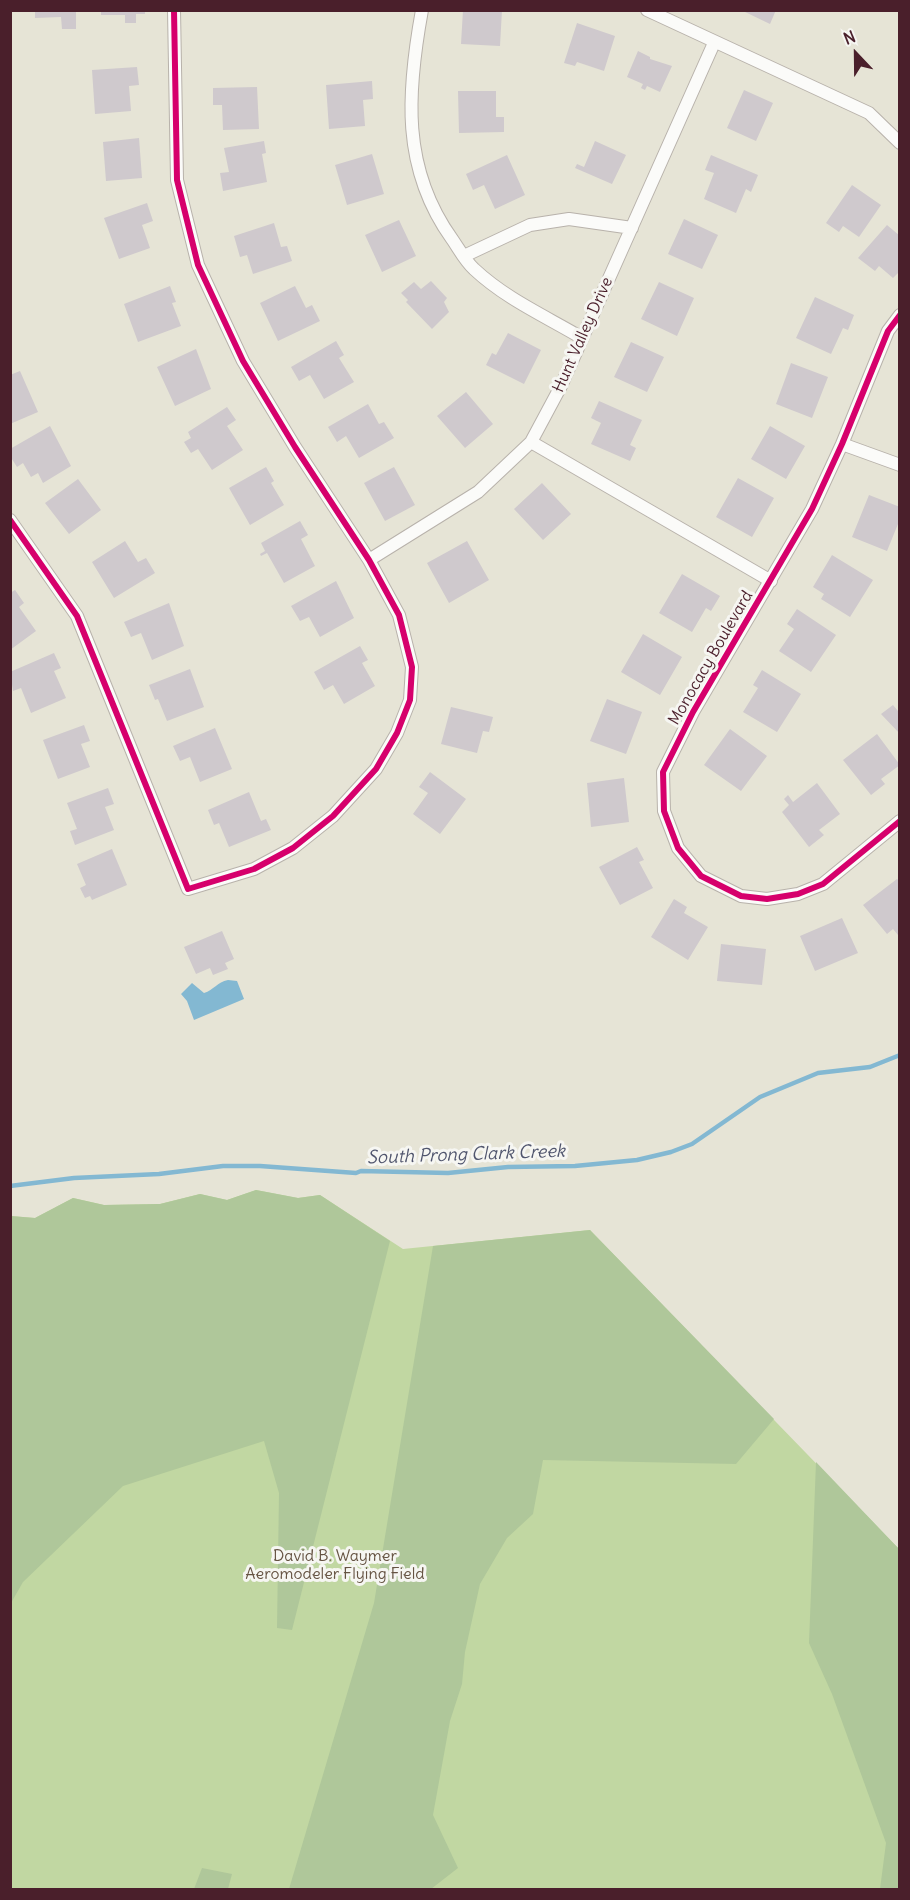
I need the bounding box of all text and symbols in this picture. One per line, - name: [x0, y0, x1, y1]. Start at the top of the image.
- north arrow: [826, 24, 886, 84]
- text: N: [840, 26, 858, 49]
- street label: Hunt Valley Drive: [549, 274, 617, 396]
- street label: Monocacy Boulevard: [665, 587, 757, 729]
- water label: South Prong Clark Creek: [367, 1141, 565, 1169]
- park label: David B. Waymer Aeromodeler Flying Field: [245, 1546, 425, 1584]

